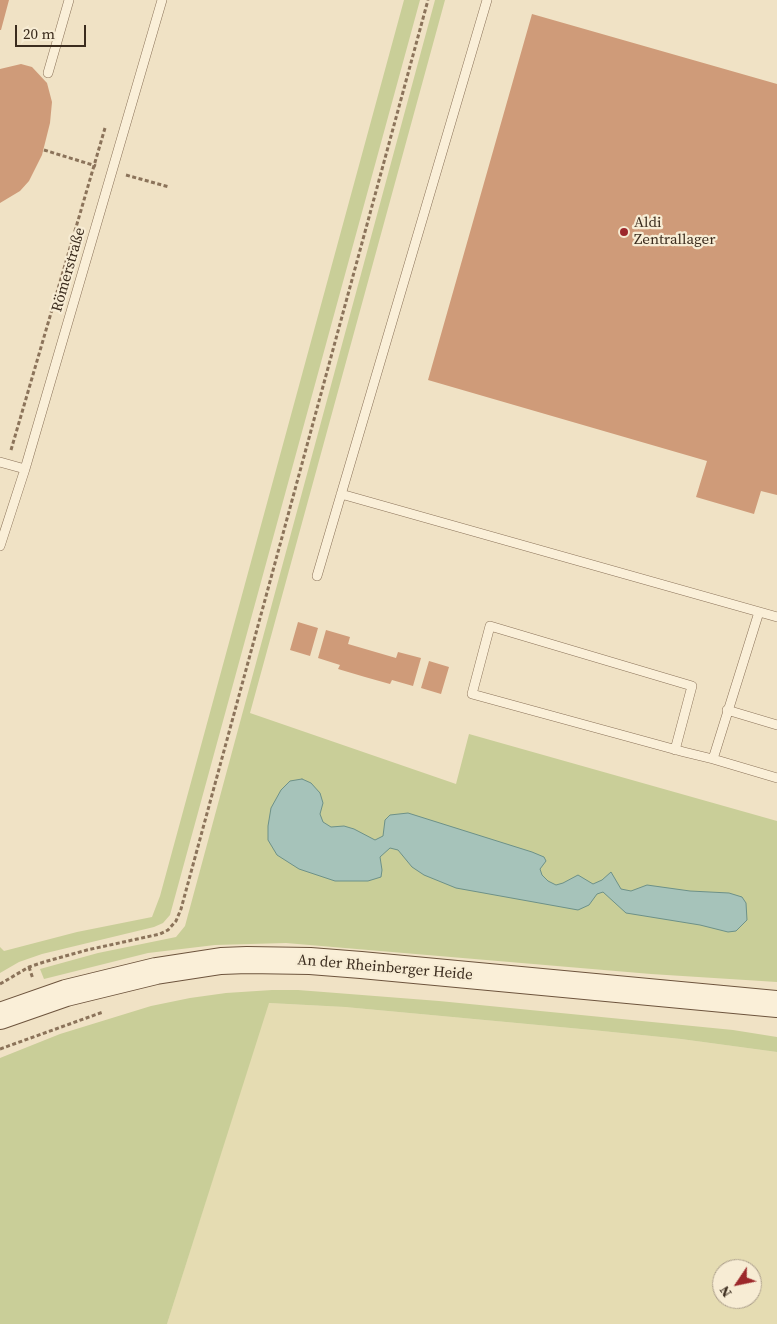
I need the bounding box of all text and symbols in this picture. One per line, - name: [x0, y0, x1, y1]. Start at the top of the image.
- scale bar: [18, 15, 89, 47]
- text: 20 m: [23, 23, 55, 44]
- place label: Aldi Zentrallager: [634, 214, 716, 249]
- street label: Römerstraße: [48, 226, 90, 314]
- marker: Aldi Zentrallager: [618, 226, 630, 238]
- street label: An der Rheinberger Heide: [297, 951, 473, 985]
- north arrow: [712, 1259, 762, 1309]
- text: N: [714, 1282, 737, 1302]

